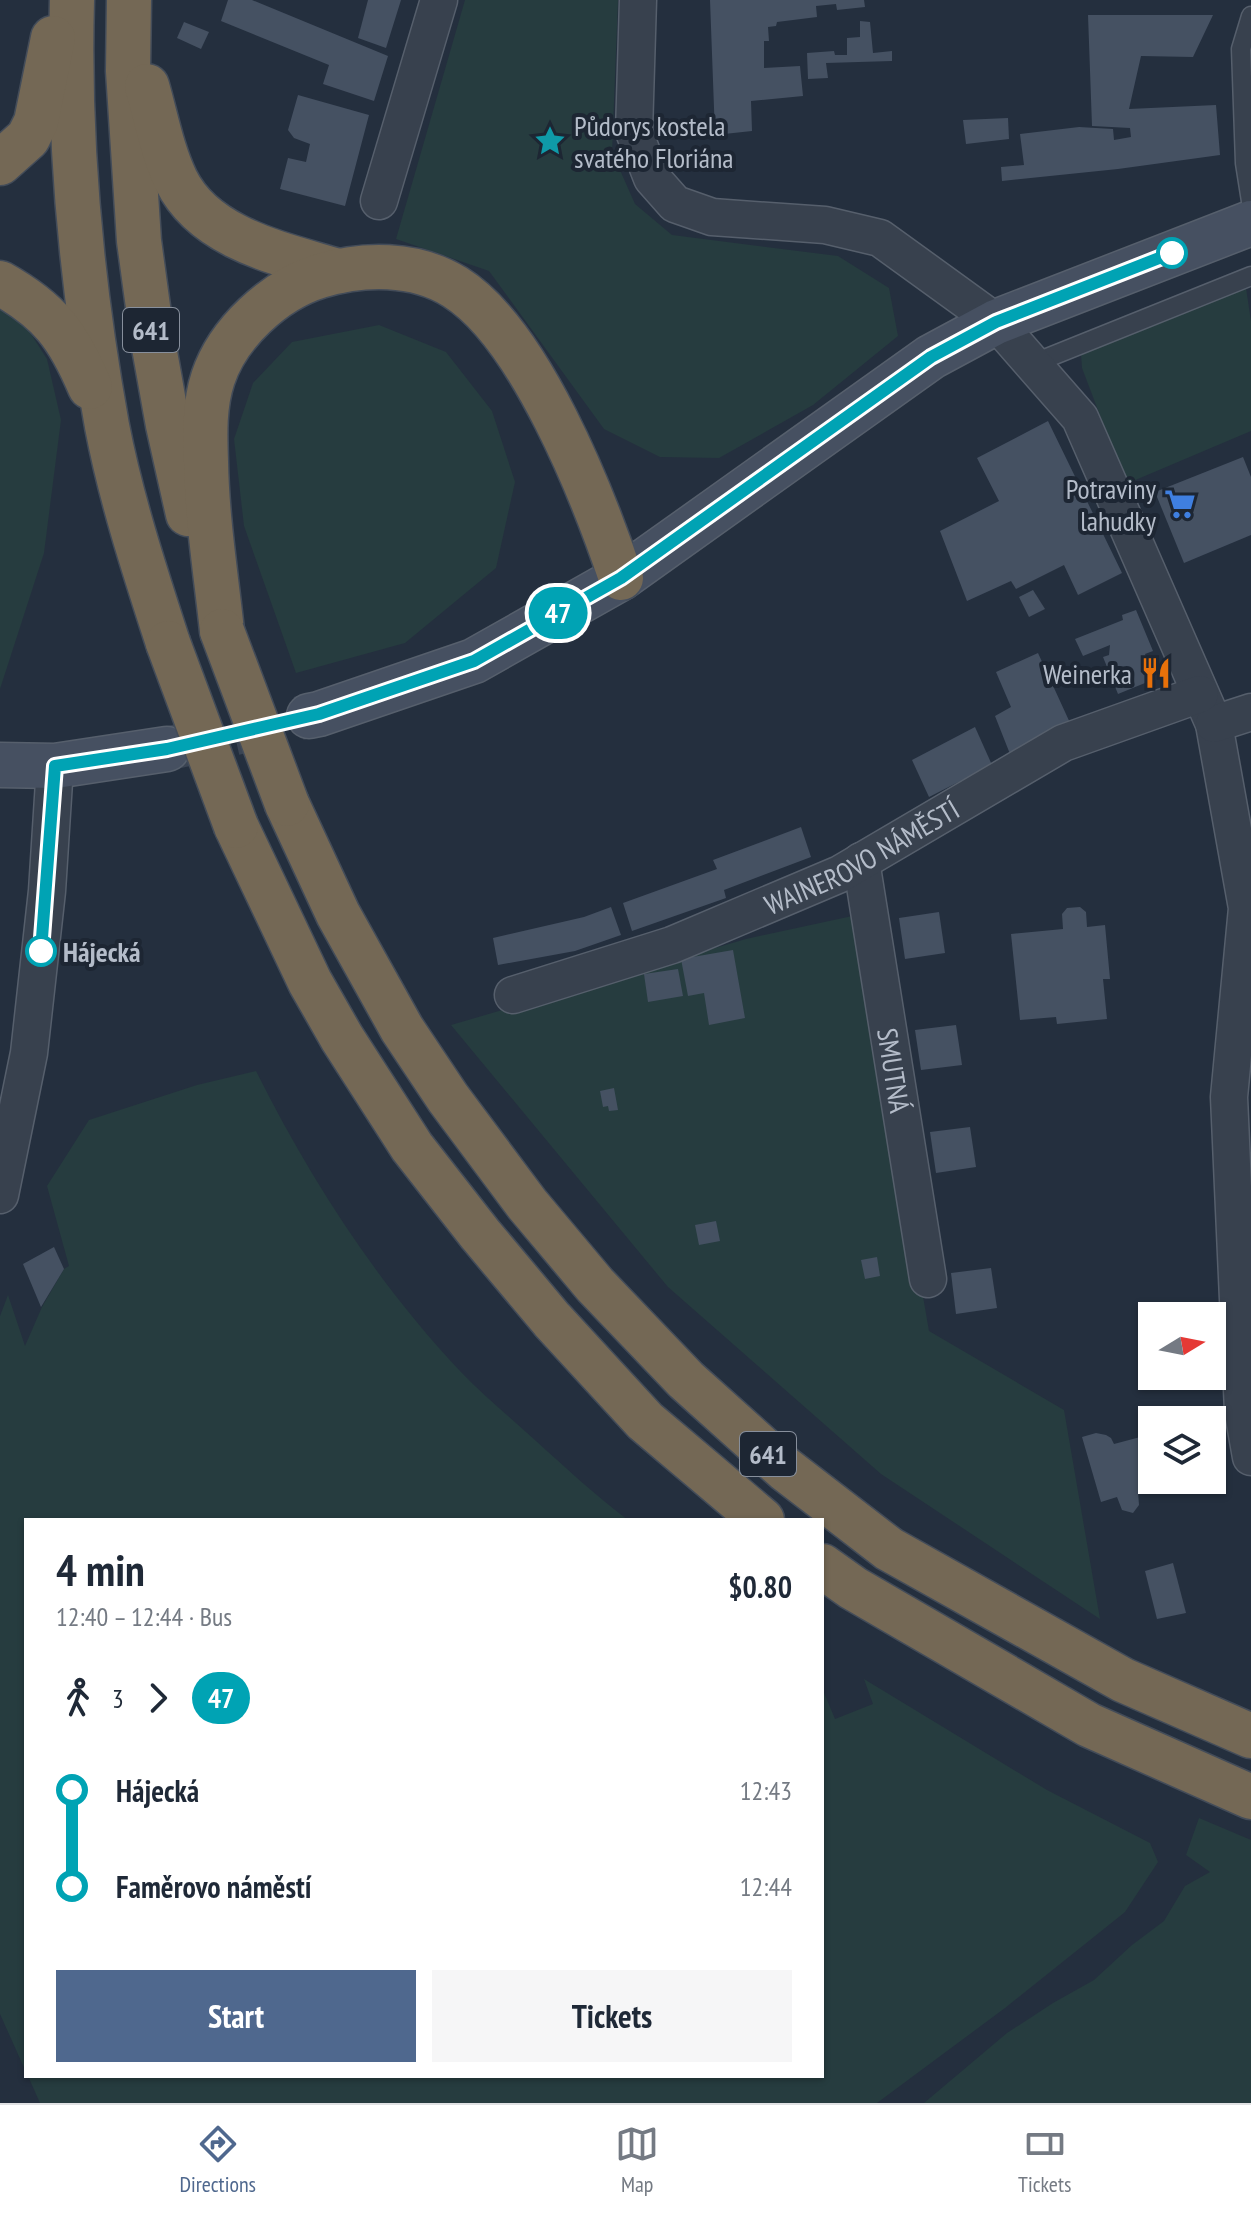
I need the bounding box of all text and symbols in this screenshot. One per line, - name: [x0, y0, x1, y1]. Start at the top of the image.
- place label: Půdorys kostela svatého Floriána: [574, 107, 734, 176]
- place icon: Půdorys kostela svatého Floriána: [533, 124, 567, 158]
- unlabelled marker: [1157, 238, 1187, 268]
- road number: 641: [123, 308, 179, 352]
- place label: Potraviny lahudky: [1066, 470, 1156, 539]
- supermarket icon: Potraviny lahudky: [1163, 487, 1197, 521]
- line badge: 47: [522, 587, 594, 639]
- text: 47: [545, 594, 571, 631]
- place label: Weinerka: [1043, 655, 1132, 692]
- restaurant icon: Weinerka: [1139, 656, 1173, 690]
- street label: WAINEROVO NÁMĚSTÍ: [758, 790, 966, 922]
- place label: Hájecká: [63, 933, 141, 970]
- marker: Hájecká: [26, 936, 56, 966]
- street label: SMUTNÁ: [870, 1025, 920, 1116]
- north arrow: [1138, 1302, 1226, 1390]
- map controls: [1138, 1302, 1226, 1494]
- button: layers: [1138, 1406, 1226, 1494]
- road number: 641: [740, 1432, 796, 1476]
- text: 4 min: [56, 1541, 145, 1598]
- text: $0.80: [728, 1567, 792, 1606]
- text: 12:40 – 12:44 · Bus: [56, 1600, 232, 1633]
- icon: walk: [56, 1676, 100, 1720]
- icon: forward: [136, 1676, 180, 1720]
- text: 47: [208, 1679, 234, 1716]
- text: 3: [112, 1682, 124, 1715]
- text: Hájecká: [116, 1771, 199, 1810]
- text: 12:43: [740, 1774, 792, 1807]
- text: Faměrovo náměstí: [116, 1867, 311, 1906]
- text: 12:44: [740, 1870, 792, 1903]
- button: Start: [56, 1970, 416, 2062]
- button: Tickets: [432, 1970, 792, 2062]
- tab: Directions: [180, 2122, 256, 2198]
- tab: Map: [615, 2122, 659, 2198]
- tab: Tickets: [1018, 2122, 1071, 2198]

